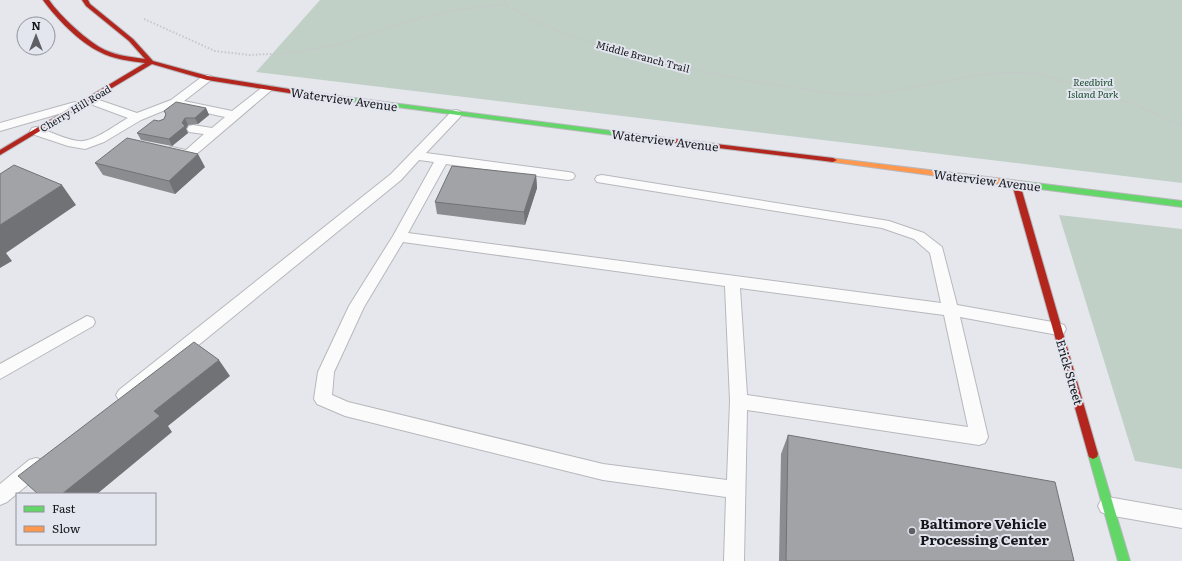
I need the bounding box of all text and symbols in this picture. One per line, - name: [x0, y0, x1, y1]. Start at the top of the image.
- north arrow: [16, 16, 56, 56]
- text: N: [31, 17, 41, 33]
- street label: Middle Branch Trail: [594, 36, 692, 76]
- park label: Reedbird Island Park: [1067, 74, 1119, 101]
- street label: Cherry Hill Road: [37, 81, 113, 135]
- street label: Waterview Avenue: [289, 83, 399, 115]
- street label: Waterview Avenue: [610, 125, 720, 155]
- street label: Waterview Avenue: [932, 165, 1042, 195]
- street label: Erick Street: [1052, 337, 1088, 407]
- legend: [16, 493, 156, 545]
- text: Fast: [52, 499, 76, 517]
- place label: Baltimore Vehicle Processing Center: [920, 513, 1050, 549]
- text: Slow: [52, 519, 81, 537]
- marker: Baltimore Vehicle Processing Center: [907, 526, 917, 536]

